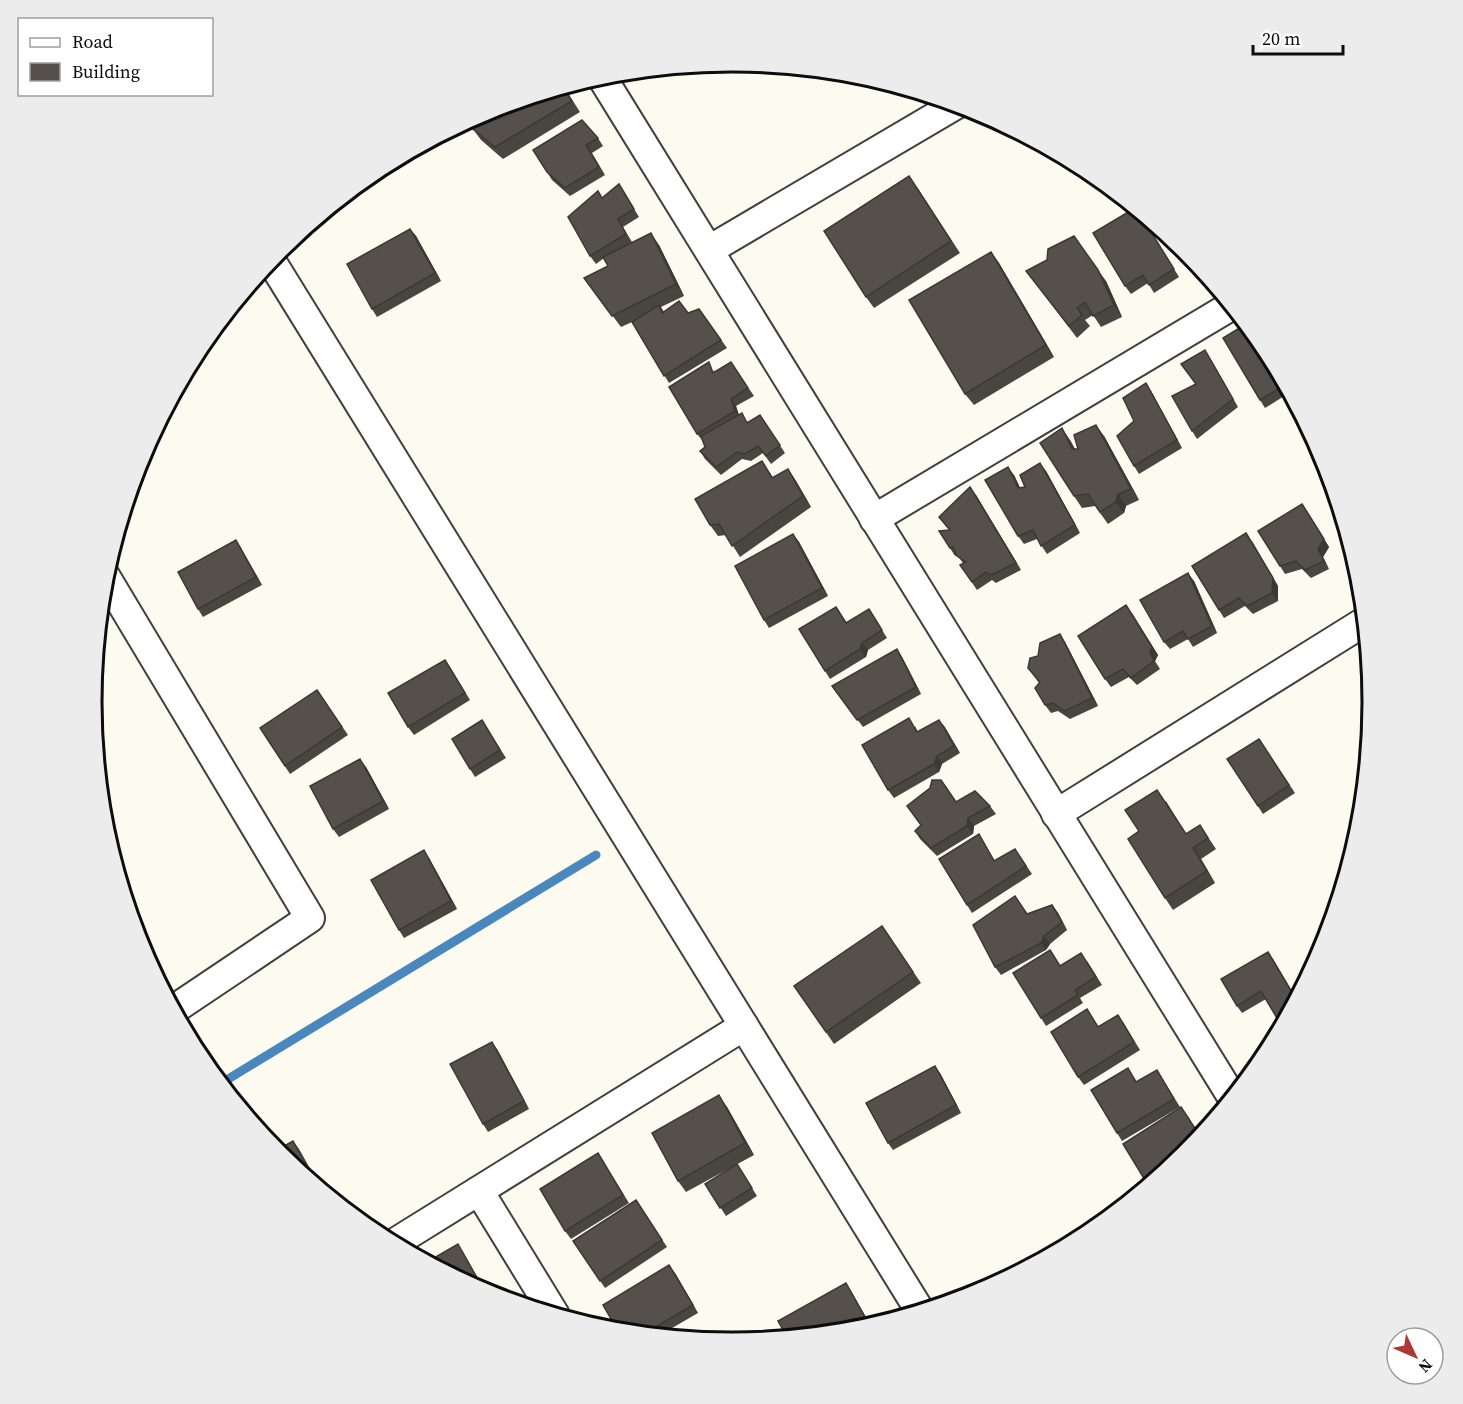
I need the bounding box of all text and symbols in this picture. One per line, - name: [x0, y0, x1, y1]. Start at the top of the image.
- legend: [18, 18, 213, 96]
- scale bar: [1253, 18, 1343, 56]
- text: 20 m: [1262, 26, 1300, 51]
- text: Road: [72, 29, 113, 54]
- text: Building: [72, 59, 140, 84]
- north arrow: [1385, 1326, 1445, 1386]
- text: N: [1414, 1355, 1438, 1379]

